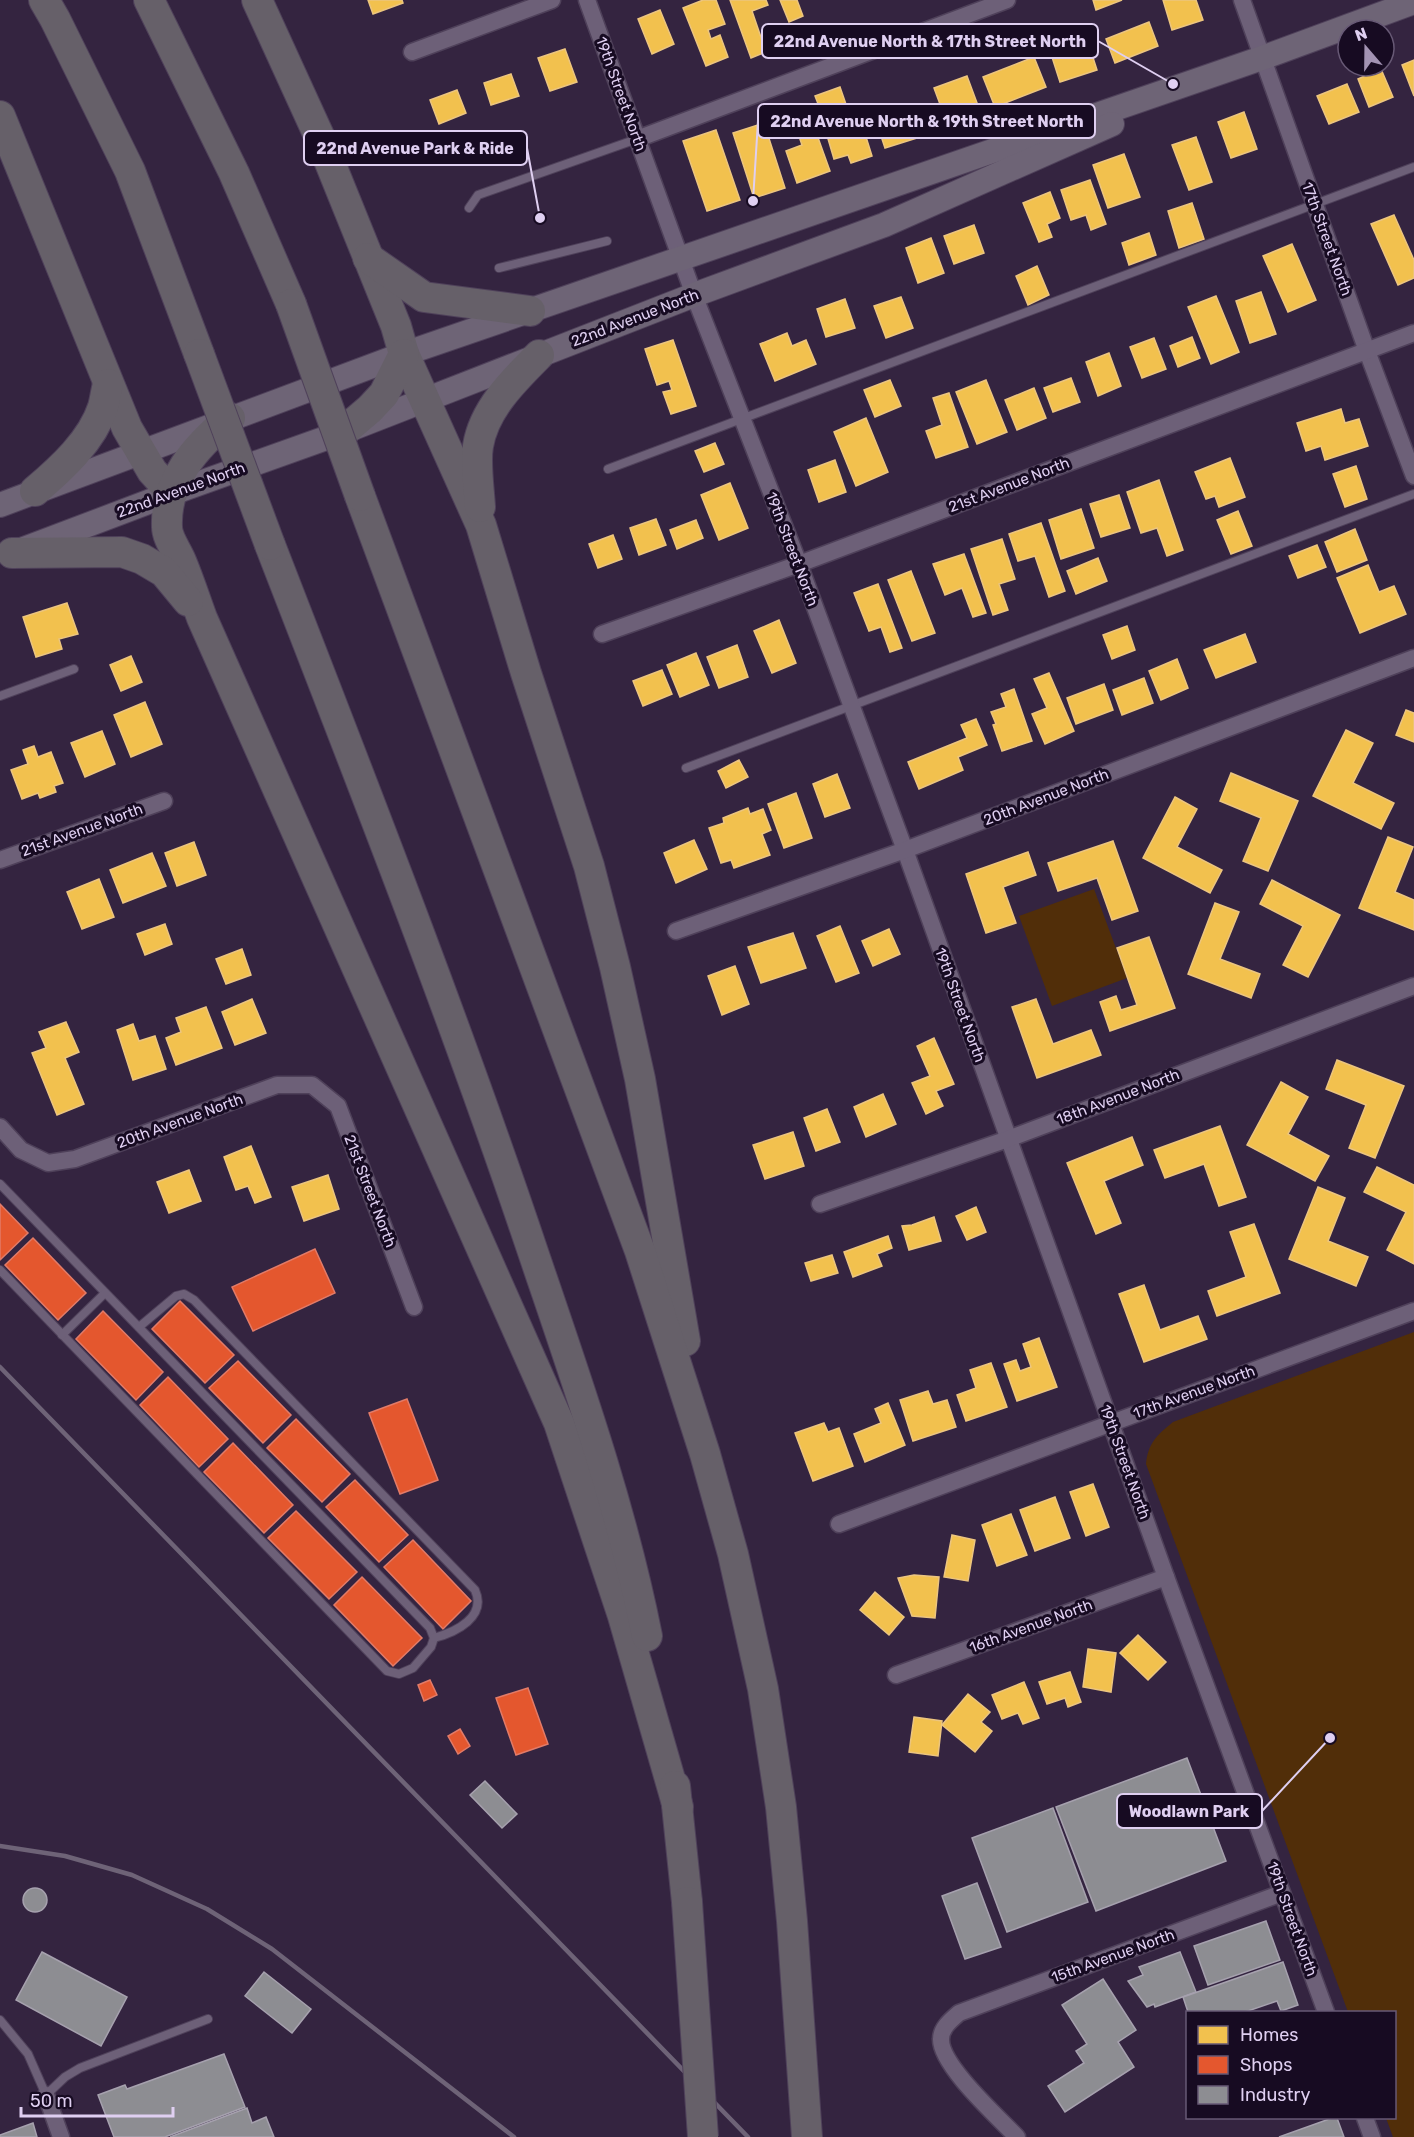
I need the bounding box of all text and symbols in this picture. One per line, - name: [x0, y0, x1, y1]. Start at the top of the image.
- north arrow: [1336, 18, 1396, 78]
- text: N: [1352, 23, 1370, 45]
- callout: 22nd Avenue North & 17th Street North: [762, 24, 1098, 58]
- text: 22nd Avenue North & 17th Street North: [774, 32, 1086, 51]
- street label: 19th Street North: [592, 34, 650, 154]
- callout: 22nd Avenue North & 19th Street North: [758, 104, 1095, 138]
- text: 22nd Avenue North & 19th Street North: [770, 112, 1084, 131]
- callout: 22nd Avenue Park & Ride: [304, 131, 527, 165]
- text: 22nd Avenue Park & Ride: [316, 139, 514, 158]
- street label: 17th Street North: [1298, 180, 1356, 298]
- street label: 22nd Avenue North: [569, 285, 701, 351]
- street label: 21st Avenue North: [946, 454, 1072, 516]
- street label: 22nd Avenue North: [115, 458, 247, 522]
- street label: 19th Street North: [762, 489, 822, 609]
- street label: 20th Avenue North: [981, 765, 1111, 829]
- street label: 21st Avenue North: [19, 800, 145, 860]
- street label: 19th Street North: [931, 945, 989, 1065]
- street label: 18th Avenue North: [1054, 1065, 1182, 1129]
- street label: 20th Avenue North: [115, 1090, 245, 1152]
- street label: 21st Street North: [340, 1132, 400, 1250]
- street label: 17th Avenue North: [1131, 1362, 1257, 1422]
- street label: 19th Street North: [1096, 1402, 1154, 1522]
- street label: 16th Avenue North: [967, 1595, 1095, 1657]
- callout: Woodlawn Park: [1117, 1794, 1262, 1828]
- text: Woodlawn Park: [1129, 1802, 1250, 1821]
- street label: 19th Street North: [1263, 1859, 1321, 1979]
- street label: 15th Avenue North: [1049, 1925, 1177, 1987]
- legend: [1186, 2011, 1396, 2119]
- text: Homes: [1240, 2024, 1298, 2046]
- text: Shops: [1240, 2054, 1292, 2076]
- scale bar: [21, 2080, 172, 2118]
- text: Industry: [1240, 2084, 1310, 2106]
- text: 50 m: [30, 2090, 73, 2112]

